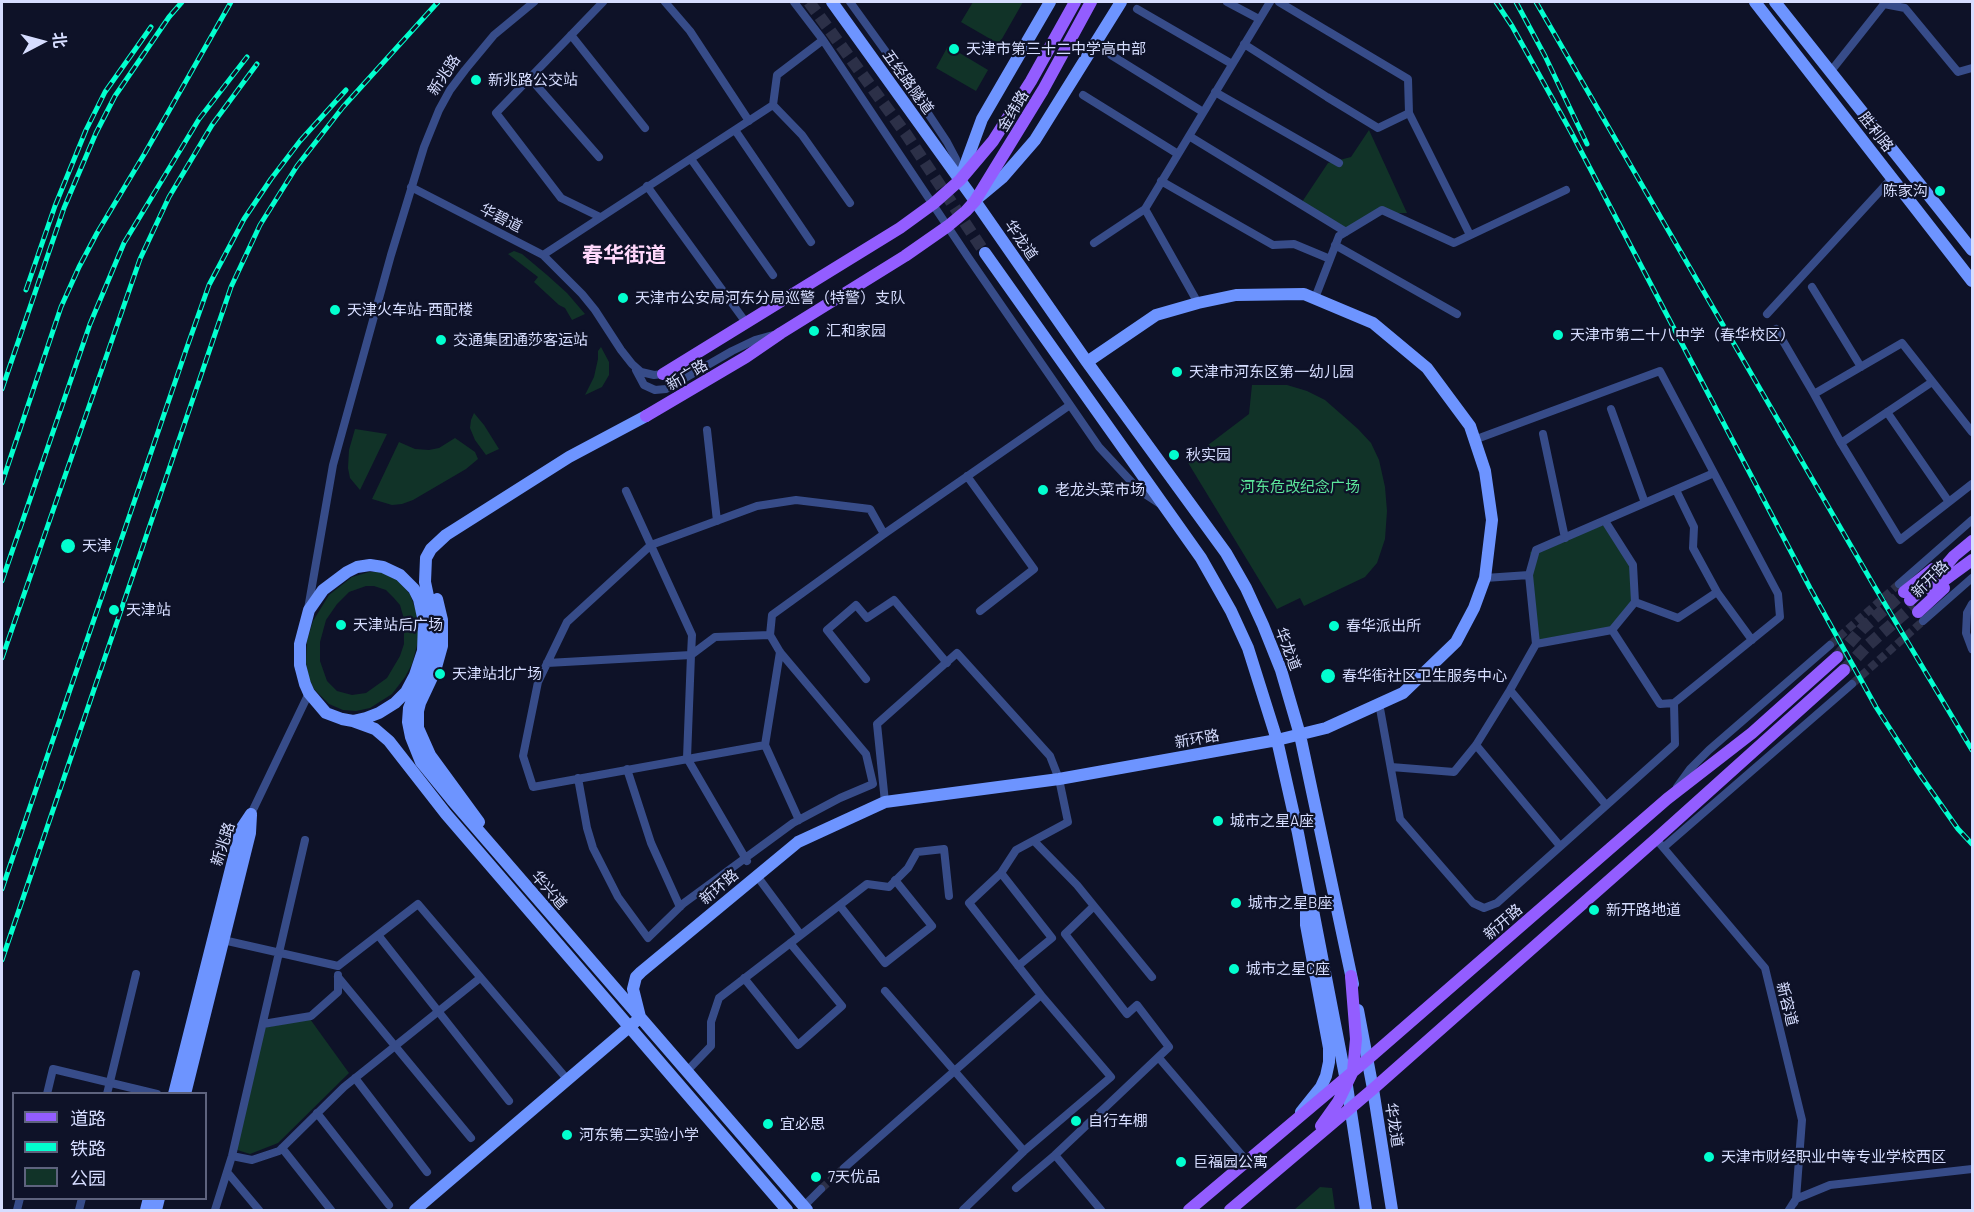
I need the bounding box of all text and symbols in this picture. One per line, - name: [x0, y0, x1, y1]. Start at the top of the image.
- north arrow: [12, 12, 72, 72]
- text: 北: [50, 31, 71, 49]
- place label: 天津市第三十二中学高中部: [966, 40, 1146, 58]
- marker: 天津市第三十二中学高中部: [947, 42, 961, 56]
- street label: 五经路隧道: [879, 46, 937, 118]
- street label: 新兆路: [424, 51, 464, 99]
- place label: 新兆路公交站: [488, 71, 578, 89]
- marker: 新兆路公交站: [469, 73, 483, 87]
- street label: 金纬路: [994, 87, 1032, 135]
- street label: 胜利路: [1855, 109, 1897, 155]
- place label: 陈家沟: [1883, 182, 1928, 200]
- marker: 陈家沟: [1933, 184, 1947, 198]
- street label: 华碧道: [477, 200, 525, 236]
- street label: 华龙道: [1001, 216, 1041, 264]
- district label: 春华街道: [582, 242, 666, 268]
- place label: 天津市公安局河东分局巡警（特警）支队: [635, 289, 905, 307]
- marker: 天津市公安局河东分局巡警（特警）支队: [616, 291, 630, 305]
- place label: 天津火车站-西配楼: [347, 301, 473, 319]
- marker: 天津火车站-西配楼: [328, 303, 342, 317]
- place label: 汇和家园: [826, 322, 886, 340]
- marker: 汇和家园: [807, 324, 821, 338]
- place label: 天津市第二十八中学（春华校区）: [1570, 326, 1795, 344]
- marker: 天津市第二十八中学（春华校区）: [1551, 328, 1565, 342]
- place label: 交通集团通莎客运站: [453, 331, 588, 349]
- marker: 交通集团通莎客运站: [434, 333, 448, 347]
- street label: 新广路: [663, 356, 711, 394]
- place label: 天津市河东区第一幼儿园: [1189, 363, 1354, 381]
- marker: 天津市河东区第一幼儿园: [1170, 365, 1184, 379]
- place label: 秋实园: [1186, 446, 1231, 464]
- marker: 秋实园: [1167, 448, 1181, 462]
- park label: 河东危改纪念广场: [1240, 478, 1360, 496]
- place label: 老龙头菜市场: [1055, 481, 1145, 499]
- marker: 老龙头菜市场: [1036, 483, 1050, 497]
- marker: 天津: [59, 537, 77, 555]
- place label: 天津: [82, 537, 112, 555]
- street label: 新开路: [1908, 557, 1952, 601]
- place label: 天津站: [126, 601, 171, 619]
- marker: 天津站: [107, 603, 121, 617]
- place label: 天津站后广场: [353, 616, 443, 634]
- place label: 春华派出所: [1346, 617, 1421, 635]
- marker: 天津站后广场: [334, 618, 348, 632]
- marker: 春华派出所: [1327, 619, 1341, 633]
- street label: 华龙道: [1272, 625, 1304, 673]
- place label: 天津站北广场: [452, 665, 542, 683]
- marker: 天津站北广场: [433, 667, 447, 681]
- marker: 春华街社区卫生服务中心: [1319, 667, 1337, 685]
- place label: 春华街社区卫生服务中心: [1342, 667, 1507, 685]
- street label: 新环路: [1173, 726, 1221, 752]
- place label: 城市之星A座: [1230, 812, 1314, 830]
- marker: 城市之星A座: [1211, 814, 1225, 828]
- street label: 新兆路: [207, 820, 239, 868]
- street label: 新环路: [696, 866, 742, 908]
- street label: 华兴道: [527, 867, 571, 913]
- place label: 城市之星B座: [1248, 894, 1332, 912]
- marker: 城市之星B座: [1229, 896, 1243, 910]
- street label: 新开路: [1480, 900, 1526, 944]
- place label: 新开路地道: [1606, 901, 1681, 919]
- marker: 新开路地道: [1587, 903, 1601, 917]
- place label: 城市之星C座: [1246, 960, 1330, 978]
- marker: 城市之星C座: [1227, 962, 1241, 976]
- street label: 新容道: [1773, 980, 1801, 1028]
- legend: [12, 1092, 207, 1200]
- street label: 华龙道: [1382, 1101, 1406, 1149]
- text: 道路: [70, 1107, 106, 1129]
- place label: 自行车棚: [1088, 1112, 1148, 1130]
- marker: 自行车棚: [1069, 1114, 1083, 1128]
- place label: 宜必思: [780, 1115, 825, 1133]
- marker: 宜必思: [761, 1117, 775, 1131]
- place label: 河东第二实验小学: [579, 1126, 699, 1144]
- marker: 河东第二实验小学: [560, 1128, 574, 1142]
- text: 铁路: [70, 1137, 106, 1159]
- place label: 天津市财经职业中等专业学校西区: [1721, 1148, 1946, 1166]
- marker: 天津市财经职业中等专业学校西区: [1702, 1150, 1716, 1164]
- place label: 巨福园公寓: [1193, 1153, 1268, 1171]
- marker: 巨福园公寓: [1174, 1155, 1188, 1169]
- text: 公园: [70, 1167, 106, 1189]
- place label: 7天优品: [828, 1168, 880, 1186]
- marker: 7天优品: [809, 1170, 823, 1184]

